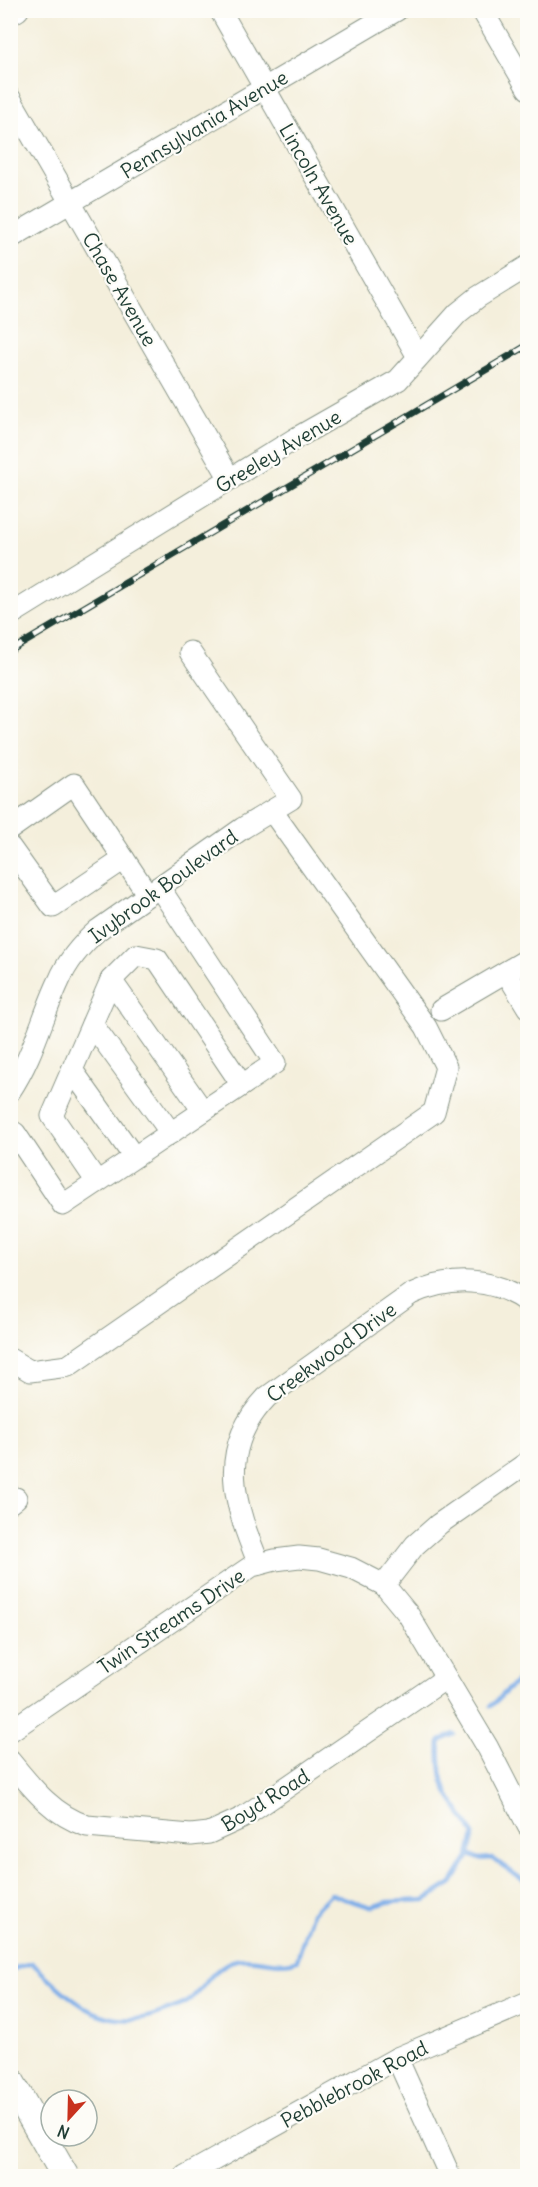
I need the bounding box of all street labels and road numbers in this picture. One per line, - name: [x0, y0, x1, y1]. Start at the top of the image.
- street label: Pennsylvania Avenue: [116, 64, 292, 184]
- street label: Lincoln Avenue: [274, 119, 364, 249]
- street label: Chase Avenue: [77, 227, 163, 351]
- street label: Greeley Avenue: [211, 404, 345, 498]
- street label: Ivybrook Boulevard: [84, 824, 242, 948]
- street label: Creekwood Drive: [261, 1297, 401, 1407]
- street label: Twin Streams Drive: [93, 1563, 249, 1679]
- street label: Boyd Road: [216, 1763, 314, 1837]
- street label: Pebblebrook Road: [276, 2035, 432, 2133]

